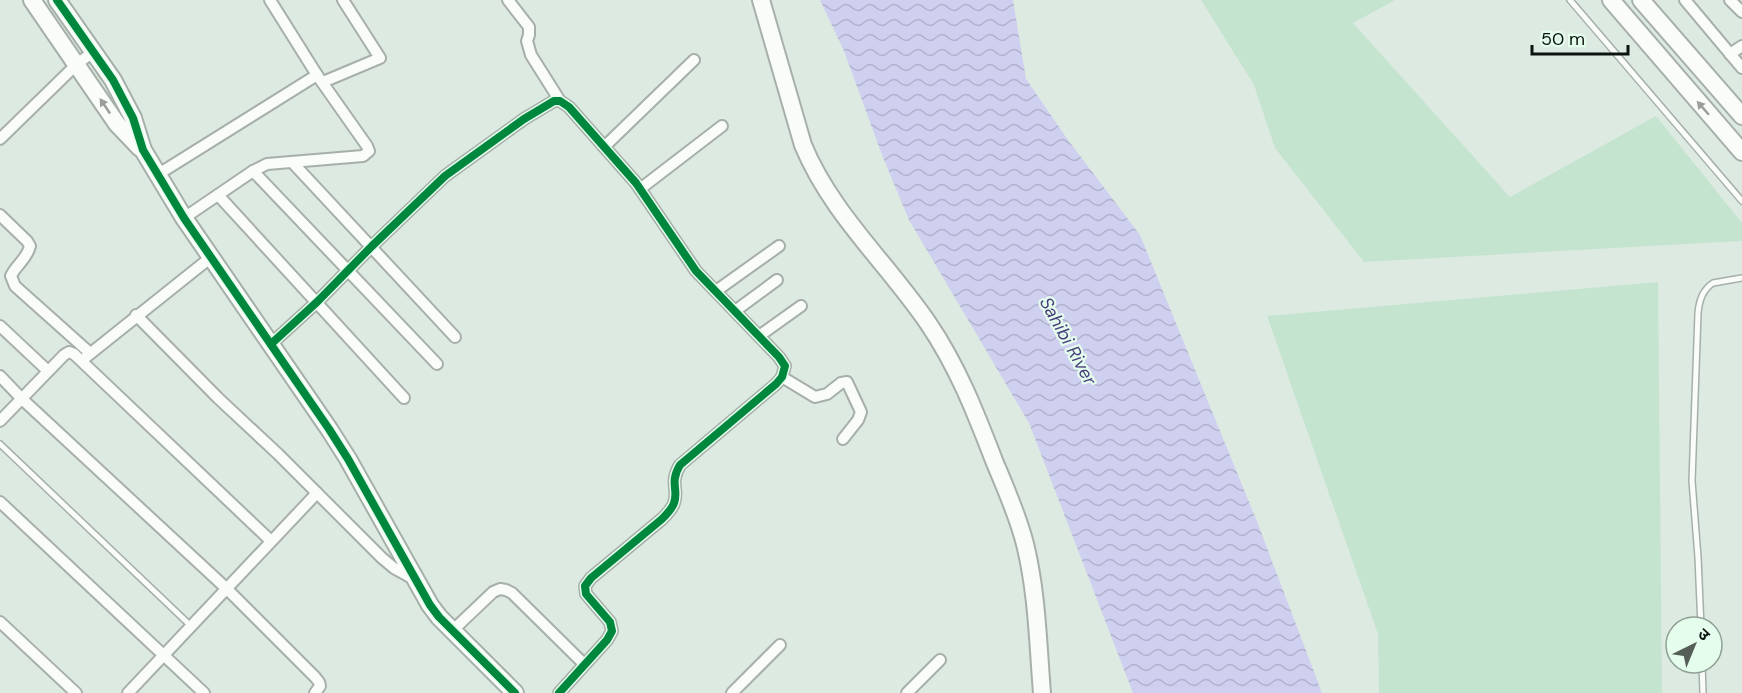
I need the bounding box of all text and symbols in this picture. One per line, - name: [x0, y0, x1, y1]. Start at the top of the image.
- scale bar: [1532, 18, 1628, 56]
- text: 50 m: [1541, 27, 1585, 51]
- one-way arrow: [99, 99, 111, 115]
- one-way arrow: [1697, 100, 1710, 116]
- water label: Sahibi River: [1034, 293, 1103, 390]
- north arrow: [1664, 615, 1724, 675]
- text: उ: [1693, 624, 1715, 646]

